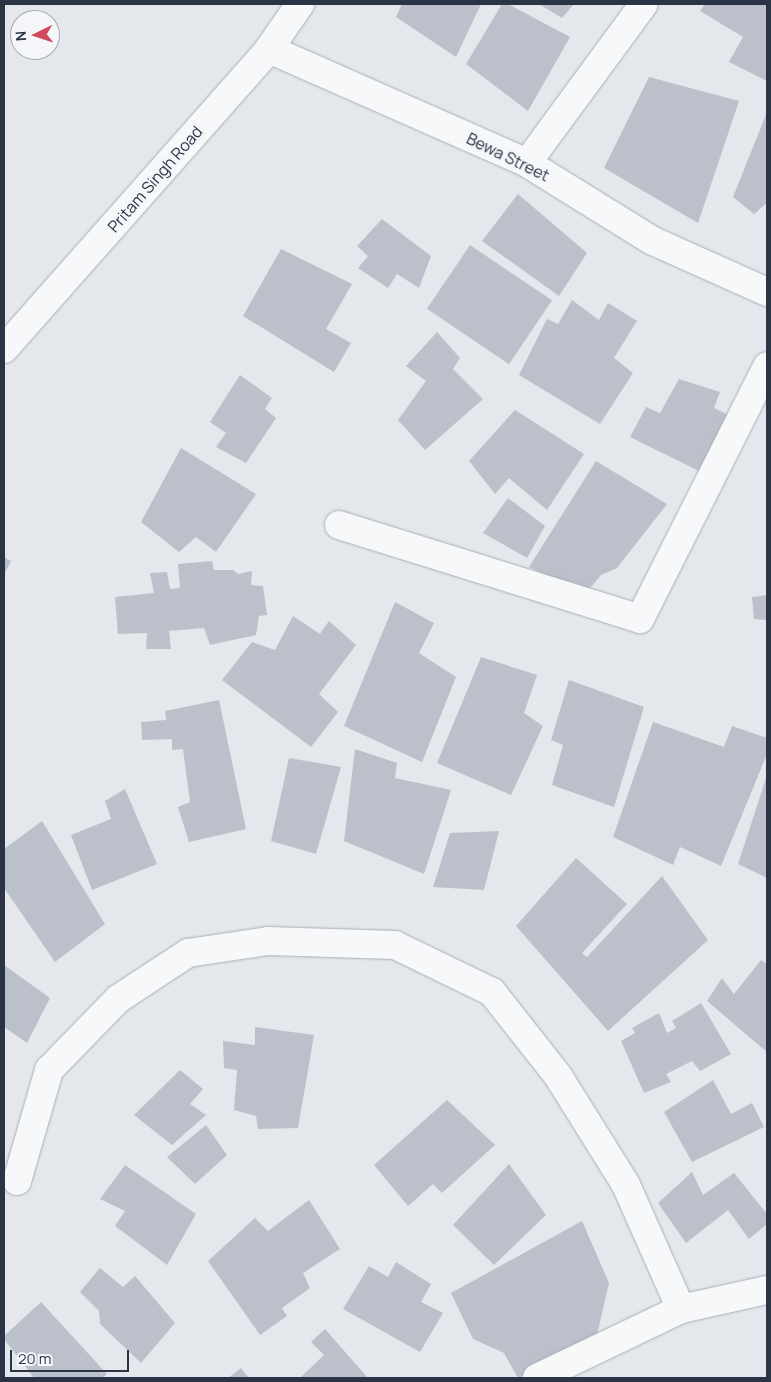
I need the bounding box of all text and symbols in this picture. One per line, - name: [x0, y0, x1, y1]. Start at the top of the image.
- north arrow: [10, 10, 60, 60]
- text: N: [11, 30, 30, 42]
- street label: Pritam Singh Road: [104, 122, 206, 236]
- street label: Bewa Street: [463, 129, 553, 185]
- scale bar: [12, 1340, 131, 1372]
- text: 20 m: [18, 1348, 51, 1369]

